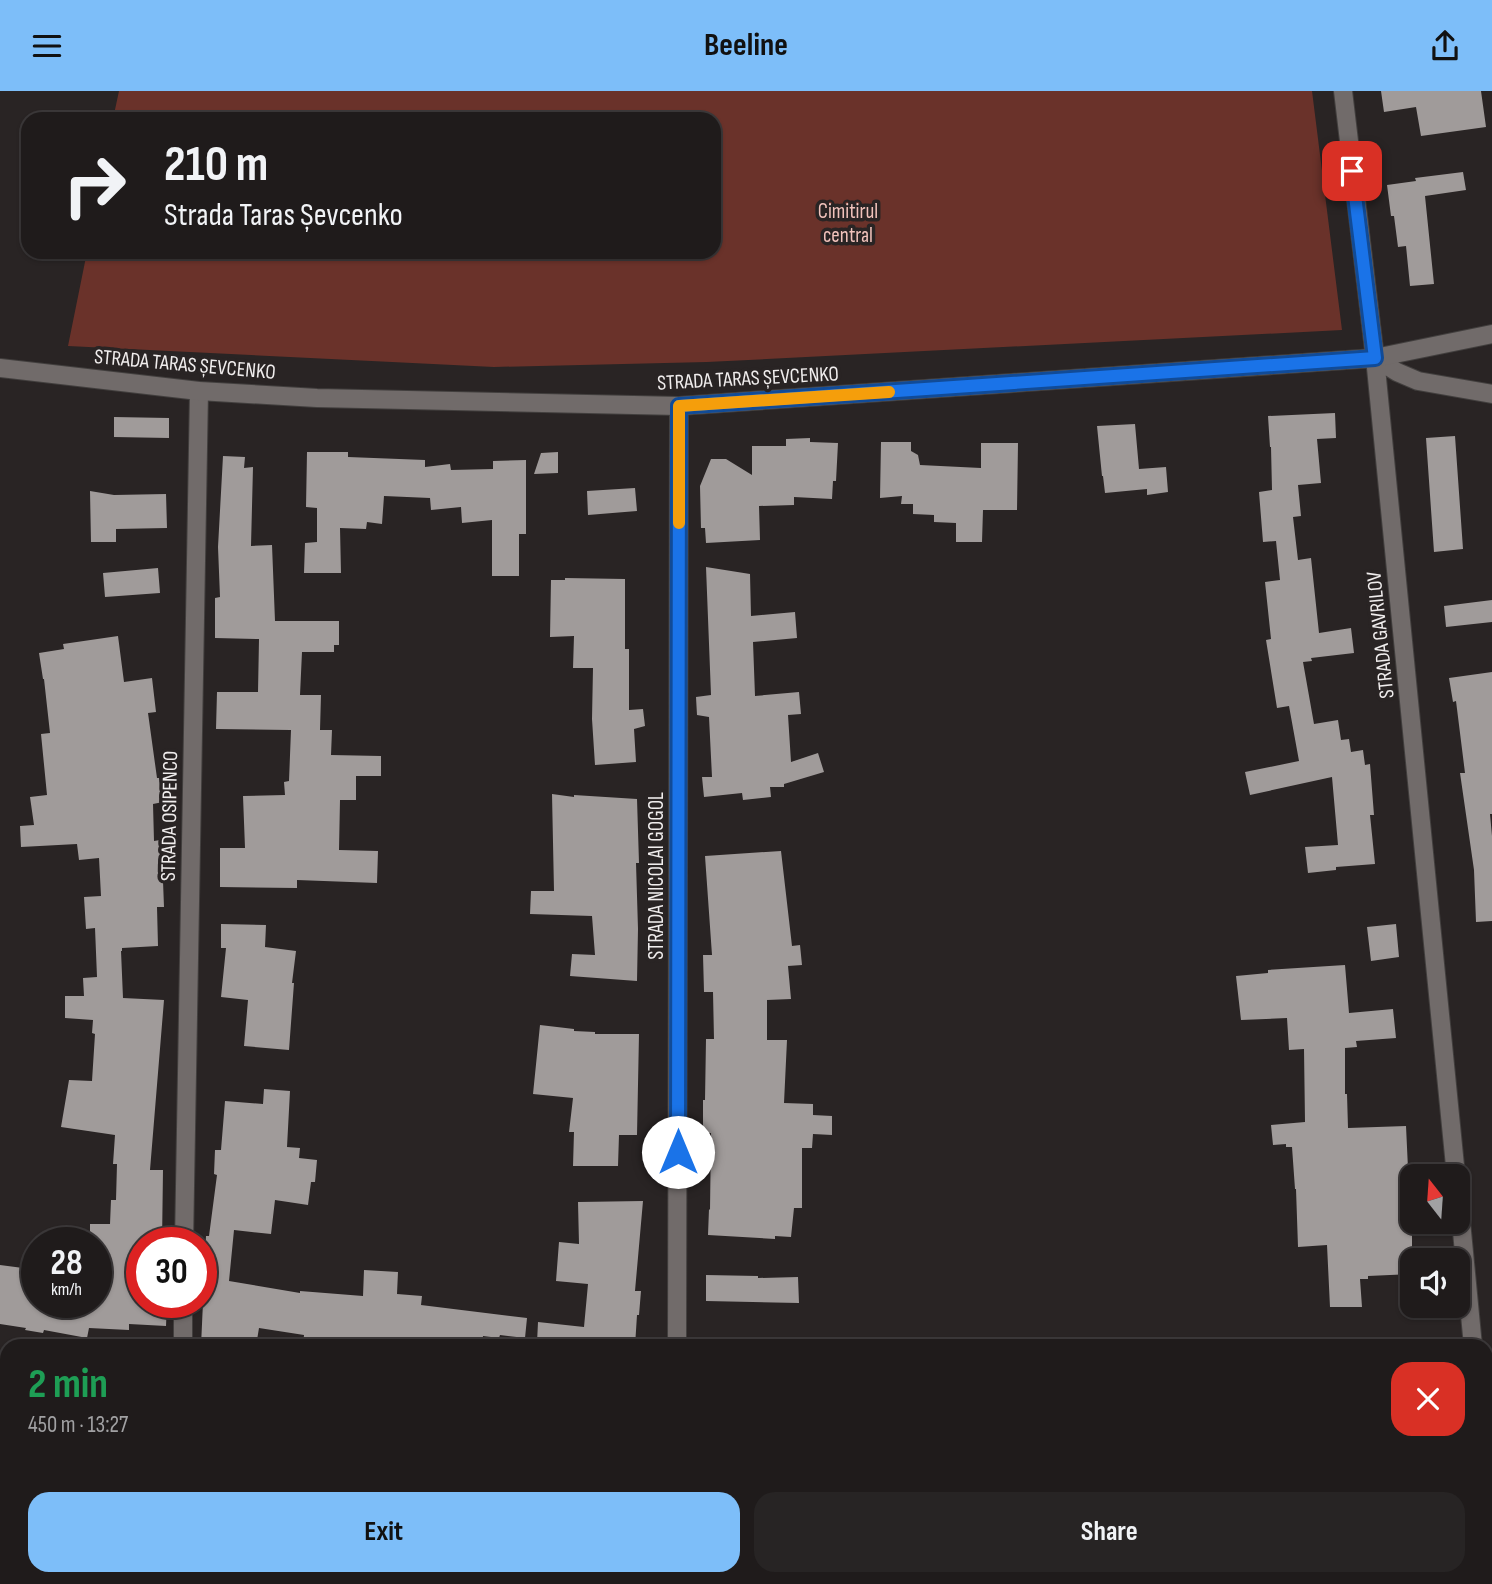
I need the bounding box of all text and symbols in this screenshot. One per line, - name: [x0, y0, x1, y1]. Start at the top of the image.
- text: Beeline: [704, 26, 788, 65]
- icon: menu: [28, 27, 66, 65]
- icon: share: [1426, 27, 1464, 65]
- text: 210 m: [164, 136, 268, 195]
- icon: right: [49, 140, 140, 231]
- pin: [1322, 141, 1382, 201]
- icon: arrive: [1333, 152, 1371, 190]
- text: Strada Taras Șevcenko: [164, 196, 403, 235]
- park label: Cimitirul central: [818, 199, 878, 248]
- street label: STRADA TARAS ȘEVCENKO: [93, 344, 277, 385]
- street label: STRADA TARAS ȘEVCENKO: [657, 361, 839, 396]
- street label: STRADA GAVRILOV: [1361, 570, 1400, 700]
- street label: STRADA OSIPENCO: [156, 751, 183, 881]
- street label: STRADA NICOLAI GOGOL: [644, 792, 669, 960]
- position arrow: [641, 1115, 715, 1189]
- north arrow: [1400, 1164, 1470, 1234]
- map controls: [1400, 1164, 1470, 1318]
- speed limit sign: 30: [126, 1227, 217, 1318]
- text: 28: [51, 1242, 82, 1285]
- button: sound: [1400, 1248, 1470, 1318]
- text: km/h: [51, 1279, 82, 1300]
- text: 2 min: [28, 1359, 108, 1410]
- button: close: [1391, 1362, 1465, 1436]
- text: 450 m · 13:27: [28, 1411, 128, 1439]
- button: Exit: [28, 1492, 740, 1572]
- button: Share: [754, 1492, 1465, 1572]

